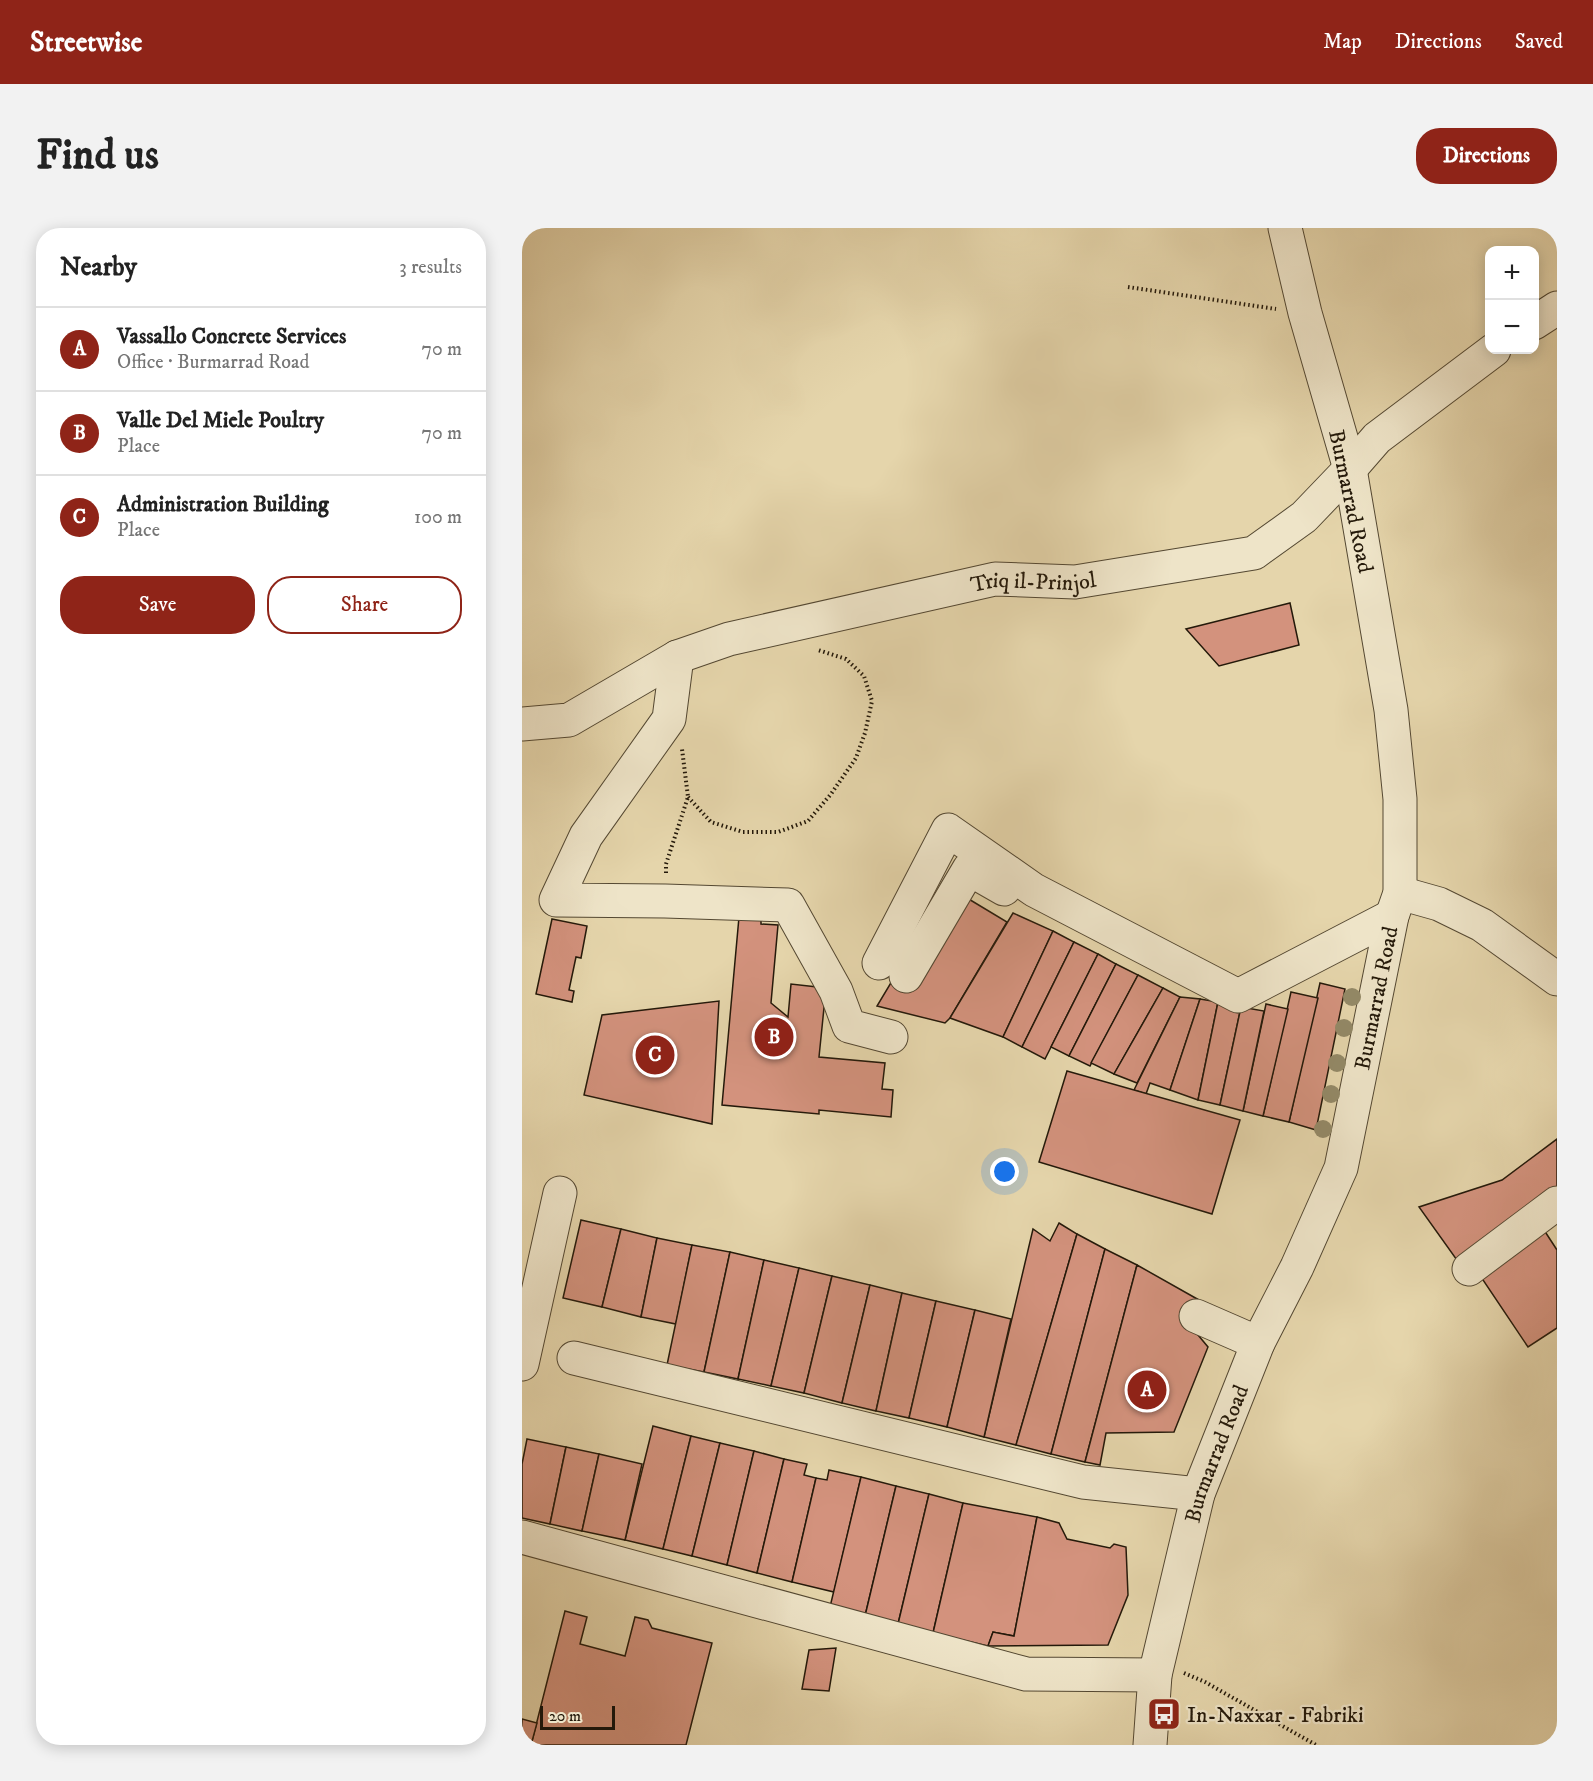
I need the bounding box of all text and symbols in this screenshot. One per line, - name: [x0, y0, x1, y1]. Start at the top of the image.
- text: Streetwise: [30, 25, 142, 60]
- text: Map: [1323, 29, 1362, 55]
- text: Directions: [1395, 29, 1482, 55]
- text: Saved: [1515, 29, 1563, 55]
- button: Directions: [1416, 128, 1557, 184]
- text: Find us: [36, 130, 159, 182]
- map controls: [1485, 246, 1539, 354]
- button: +: [1485, 246, 1539, 300]
- text: Nearby: [60, 251, 137, 284]
- text: 3 results: [399, 255, 462, 280]
- button: −: [1485, 300, 1539, 354]
- text: Vassallo Concrete Services: [117, 323, 346, 350]
- text: A: [73, 337, 86, 362]
- text: 70 m: [421, 337, 462, 362]
- text: Office · Burmarrad Road: [117, 350, 309, 375]
- text: Valle Del Miele Poultry: [117, 407, 324, 434]
- text: B: [73, 421, 86, 446]
- text: 70 m: [421, 421, 462, 446]
- street label: Burmarrad Road: [1322, 427, 1379, 575]
- text: Place: [117, 434, 160, 459]
- text: Administration Building: [117, 491, 329, 518]
- text: C: [73, 505, 86, 530]
- text: 100 m: [414, 505, 462, 530]
- text: Place: [117, 518, 160, 543]
- street label: Triq il-Prinjol: [968, 567, 1098, 599]
- button: Save: [60, 576, 255, 634]
- button: Share: [267, 576, 462, 634]
- street label: Burmarrad Road: [1349, 924, 1405, 1072]
- pin: B: [754, 1014, 794, 1060]
- pin: C: [636, 1032, 674, 1078]
- your location: [990, 1157, 1019, 1186]
- pin: A: [1128, 1368, 1166, 1412]
- street label: Burmarrad Road: [1180, 1381, 1255, 1526]
- bus stop icon: In-Naxxar - Fabriki: [1146, 1696, 1182, 1732]
- place label: In-Naxxar - Fabriki: [1187, 1702, 1364, 1729]
- scale bar: [540, 1703, 615, 1730]
- text: 20 m: [549, 1706, 581, 1726]

